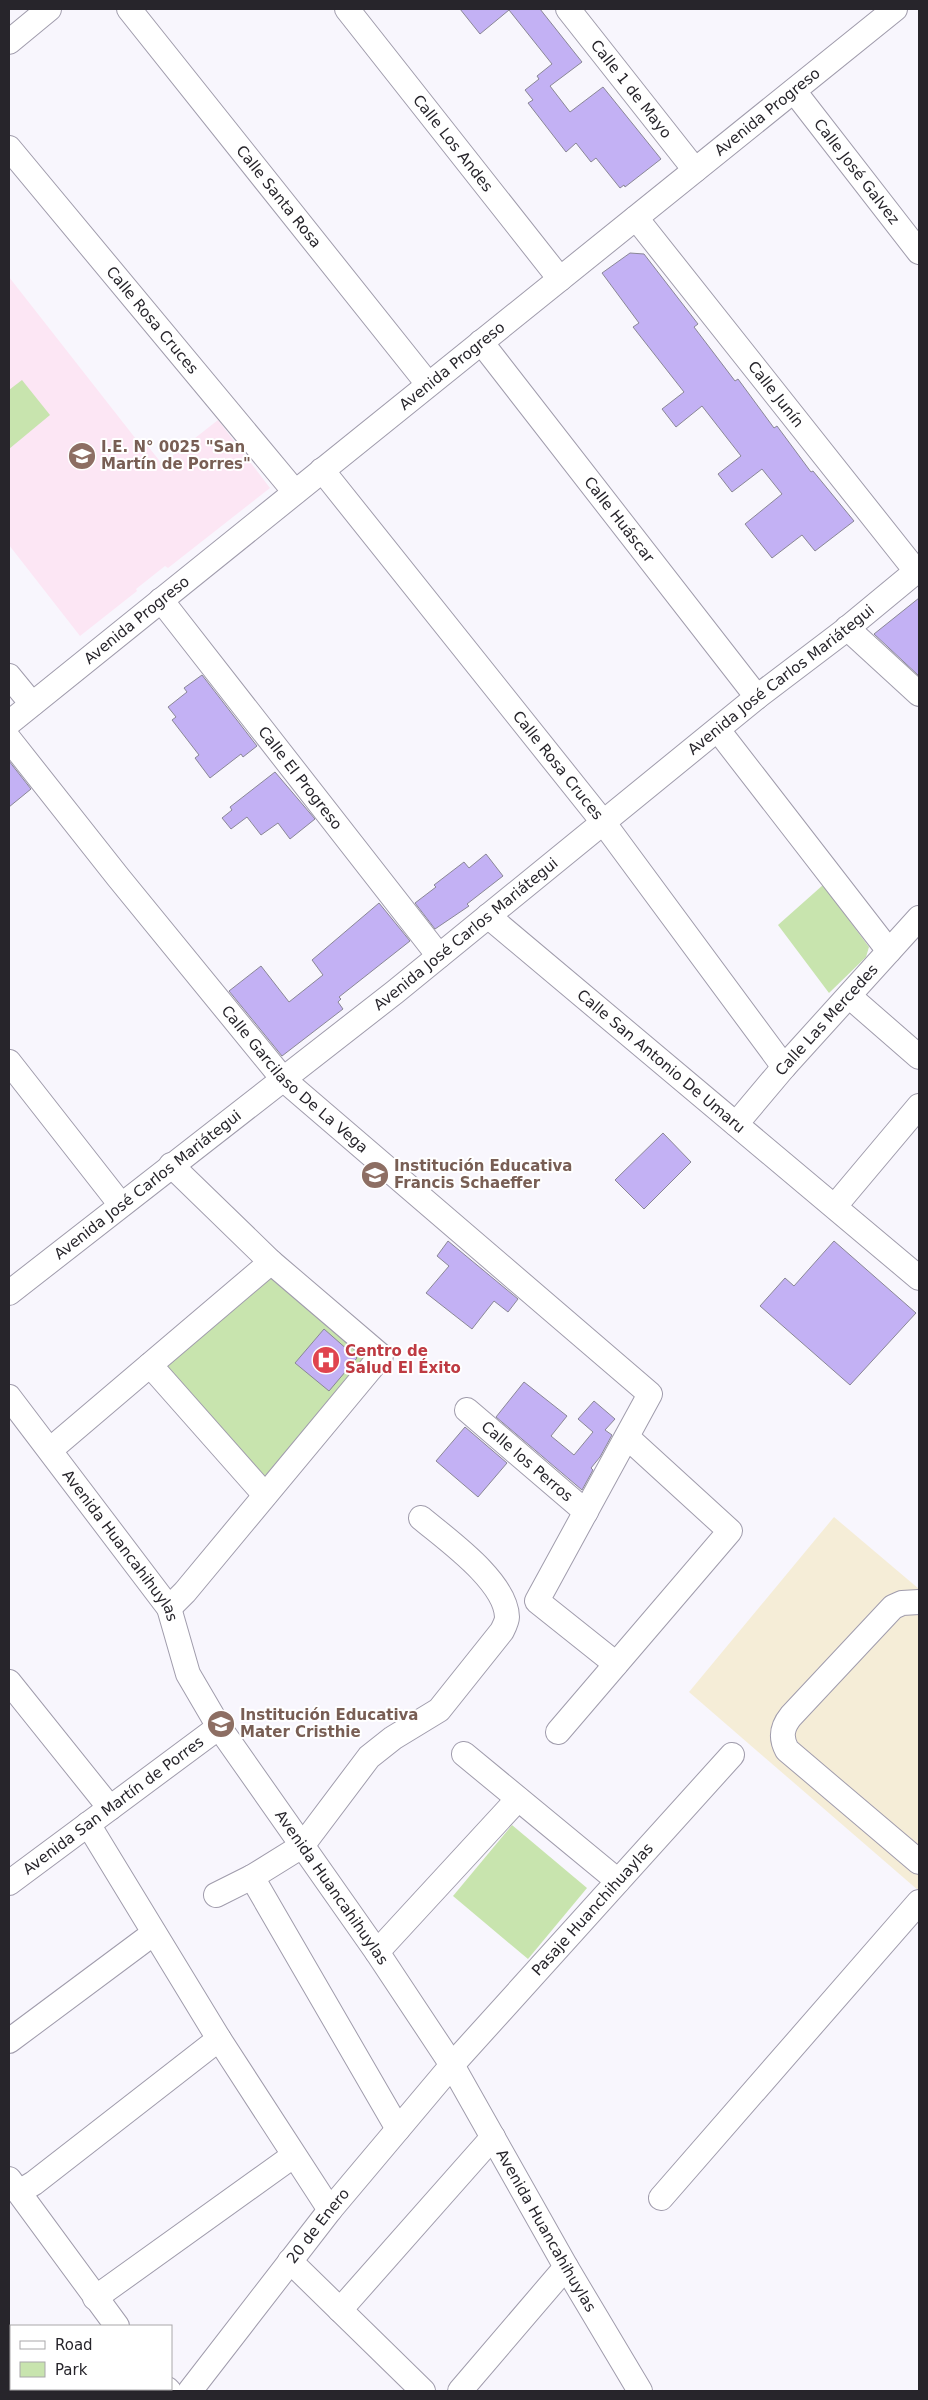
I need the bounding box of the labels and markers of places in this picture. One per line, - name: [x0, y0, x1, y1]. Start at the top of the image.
- place label: I.E. N° 0025 "San Martín de Porres": [101, 438, 251, 473]
- school or university icon: I.E. N° 0025 "San Martín de Porres": [67, 441, 97, 471]
- place label: Institución Educativa Francis Schaeffer: [394, 1157, 572, 1192]
- school or university icon: Institución Educativa Francis Schaeffer: [360, 1160, 390, 1190]
- place label: Centro de Salud El Éxito: [345, 1342, 461, 1377]
- hospital icon: Centro de Salud El Éxito: [311, 1345, 341, 1375]
- place label: Institución Educativa Mater Cristhie: [240, 1706, 418, 1741]
- school or university icon: Institución Educativa Mater Cristhie: [206, 1709, 236, 1739]

